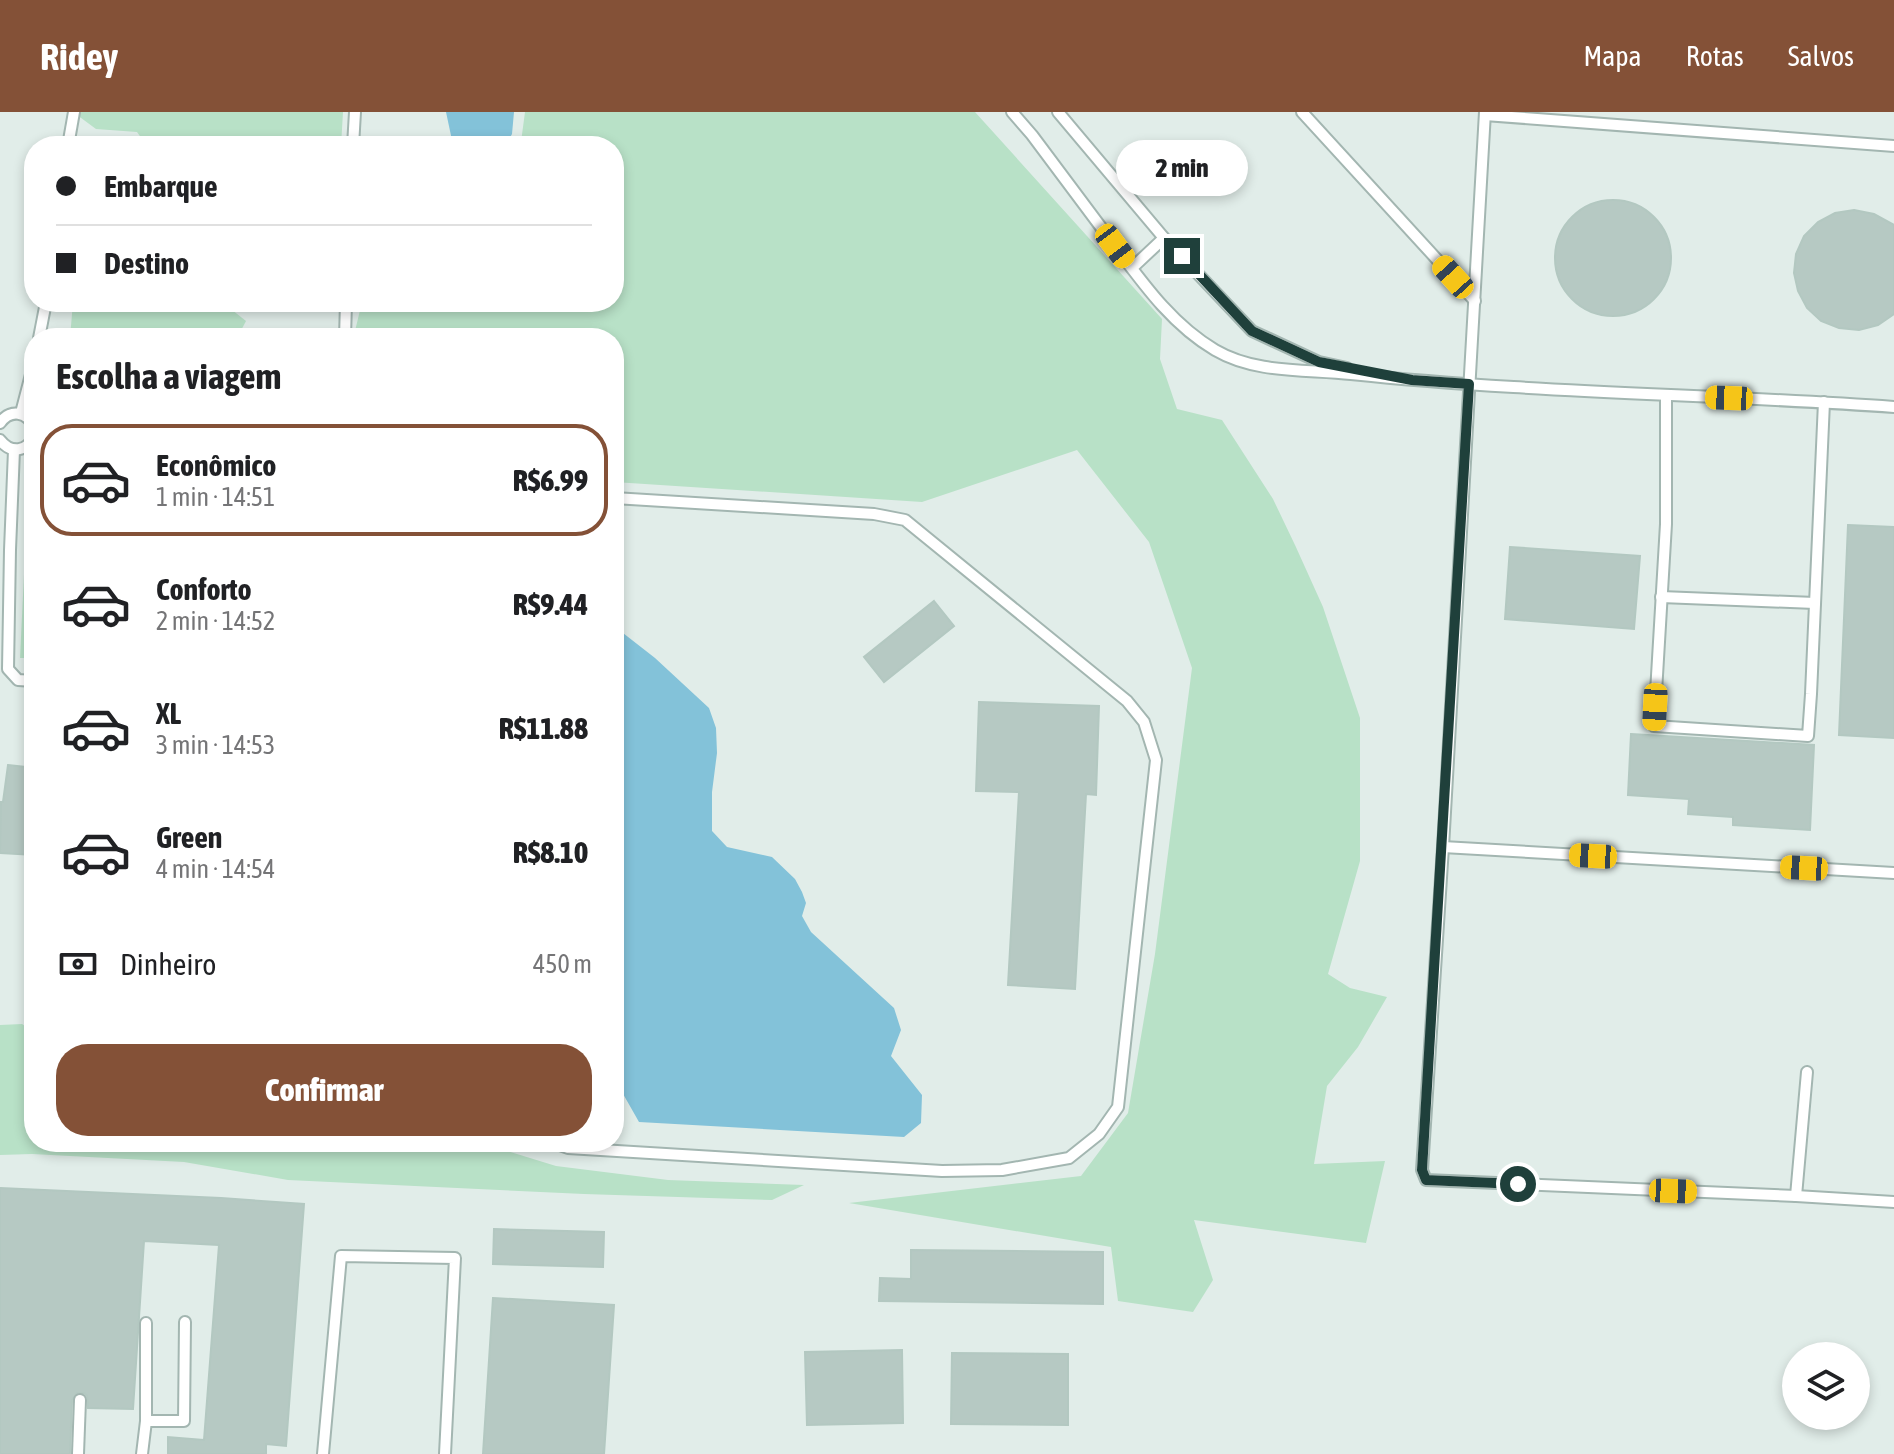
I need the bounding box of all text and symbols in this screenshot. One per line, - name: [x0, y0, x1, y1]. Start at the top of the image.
- text: Ridey: [40, 35, 118, 78]
- text: Mapa: [1584, 40, 1642, 72]
- text: Rotas: [1686, 40, 1744, 72]
- text: Salvos: [1788, 40, 1854, 72]
- callout: 2 min: [1116, 140, 1248, 196]
- text: 2 min: [1155, 153, 1209, 183]
- text: Embarque: [104, 169, 218, 203]
- car: [1091, 220, 1139, 272]
- route end: [1164, 238, 1200, 274]
- text: Destino: [104, 246, 189, 280]
- car: [1428, 251, 1478, 303]
- text: Escolha a viagem: [56, 355, 282, 397]
- car: [1705, 385, 1753, 411]
- icon: car: [60, 444, 132, 516]
- text: Econômico: [156, 448, 276, 482]
- text: R$6.99: [513, 463, 588, 497]
- text: 1 min · 14:51: [156, 482, 275, 512]
- icon: car: [60, 568, 132, 640]
- text: Conforto: [156, 572, 252, 606]
- text: R$9.44: [513, 587, 588, 621]
- text: 2 min · 14:52: [156, 606, 275, 636]
- car: [1642, 682, 1668, 732]
- icon: car: [60, 692, 132, 764]
- text: XL: [156, 696, 181, 730]
- text: R$11.88: [499, 711, 588, 745]
- text: 3 min · 14:53: [156, 730, 275, 760]
- icon: car: [60, 816, 132, 888]
- text: Green: [156, 820, 222, 854]
- text: R$8.10: [513, 835, 588, 869]
- car: [1568, 843, 1618, 869]
- text: 4 min · 14:54: [156, 854, 275, 884]
- car: [1779, 855, 1829, 881]
- icon: cash: [56, 942, 100, 986]
- text: Dinheiro: [120, 947, 216, 981]
- text: 450 m: [533, 949, 592, 979]
- button: Confirmar: [56, 1044, 592, 1136]
- route start: [1500, 1166, 1536, 1202]
- car: [1649, 1178, 1697, 1204]
- map controls: [1782, 1342, 1870, 1430]
- button: layers: [1782, 1342, 1870, 1430]

